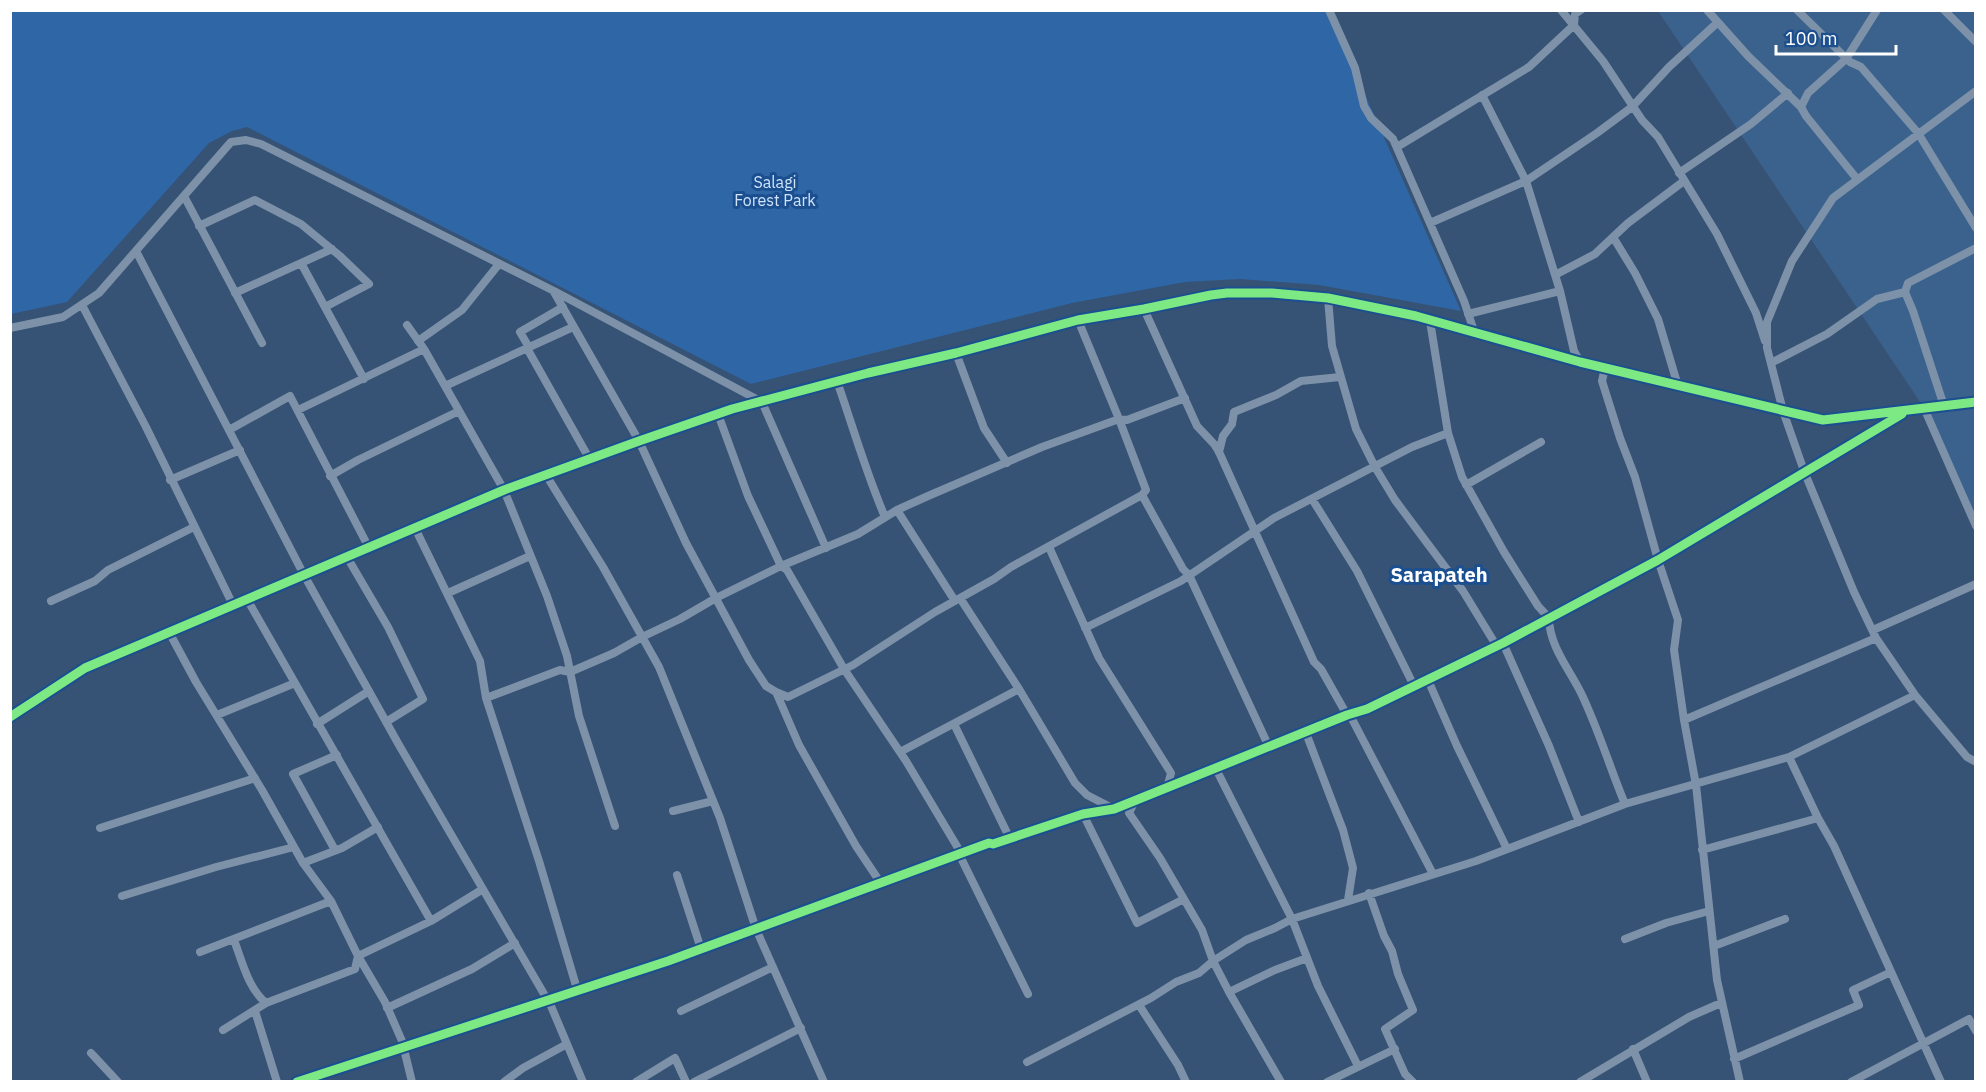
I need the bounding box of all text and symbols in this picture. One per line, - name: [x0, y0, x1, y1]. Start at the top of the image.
- scale bar: [1776, 18, 1896, 56]
- text: 100 m: [1785, 27, 1837, 50]
- park label: Salagi Forest Park: [734, 172, 816, 210]
- district label: Sarapateh: [1390, 561, 1488, 588]

